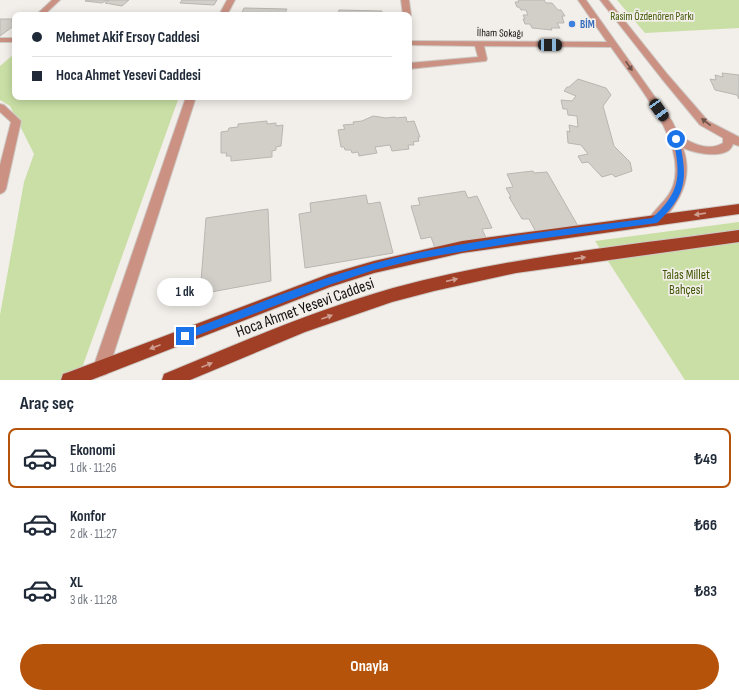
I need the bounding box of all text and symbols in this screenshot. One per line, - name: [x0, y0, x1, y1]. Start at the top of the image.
- park label: Rasim Özdenören Parkı: [610, 10, 694, 23]
- place label: BİM: [580, 18, 595, 31]
- marker: BİM: [567, 19, 577, 29]
- street label: İlham Sokağı: [477, 25, 523, 40]
- text: Mehmet Akif Ersoy Caddesi: [56, 28, 200, 47]
- car: [538, 39, 562, 51]
- one-way arrow: [625, 61, 633, 72]
- text: Hoca Ahmet Yesevi Caddesi: [56, 66, 201, 85]
- car: [647, 97, 671, 123]
- one-way arrow: [700, 118, 711, 127]
- route start: [667, 130, 685, 148]
- one-way arrow: [694, 211, 706, 217]
- one-way arrow: [574, 255, 586, 261]
- park label: Talas Millet Bahçesi: [662, 267, 710, 298]
- street label: Hoca Ahmet Yesevi Caddesi: [233, 274, 377, 342]
- one-way arrow: [445, 276, 458, 282]
- callout: 1 dk: [157, 278, 213, 306]
- text: 1 dk: [176, 284, 194, 300]
- one-way arrow: [322, 313, 334, 319]
- route end: [176, 327, 194, 345]
- one-way arrow: [149, 345, 161, 351]
- one-way arrow: [201, 362, 212, 368]
- text: Araç seç: [20, 393, 74, 414]
- icon: car: [22, 440, 58, 476]
- text: Ekonomi: [70, 441, 115, 460]
- text: ₺49: [694, 450, 717, 469]
- text: 1 dk · 11:26: [70, 460, 116, 476]
- icon: car: [22, 506, 58, 542]
- text: Konfor: [70, 507, 106, 526]
- text: ₺66: [694, 516, 717, 535]
- text: 2 dk · 11:27: [70, 526, 117, 542]
- icon: car: [22, 572, 58, 608]
- text: XL: [70, 573, 83, 592]
- text: ₺83: [695, 582, 717, 601]
- text: 3 dk · 11:28: [70, 592, 117, 608]
- button: Onayla: [20, 644, 719, 690]

